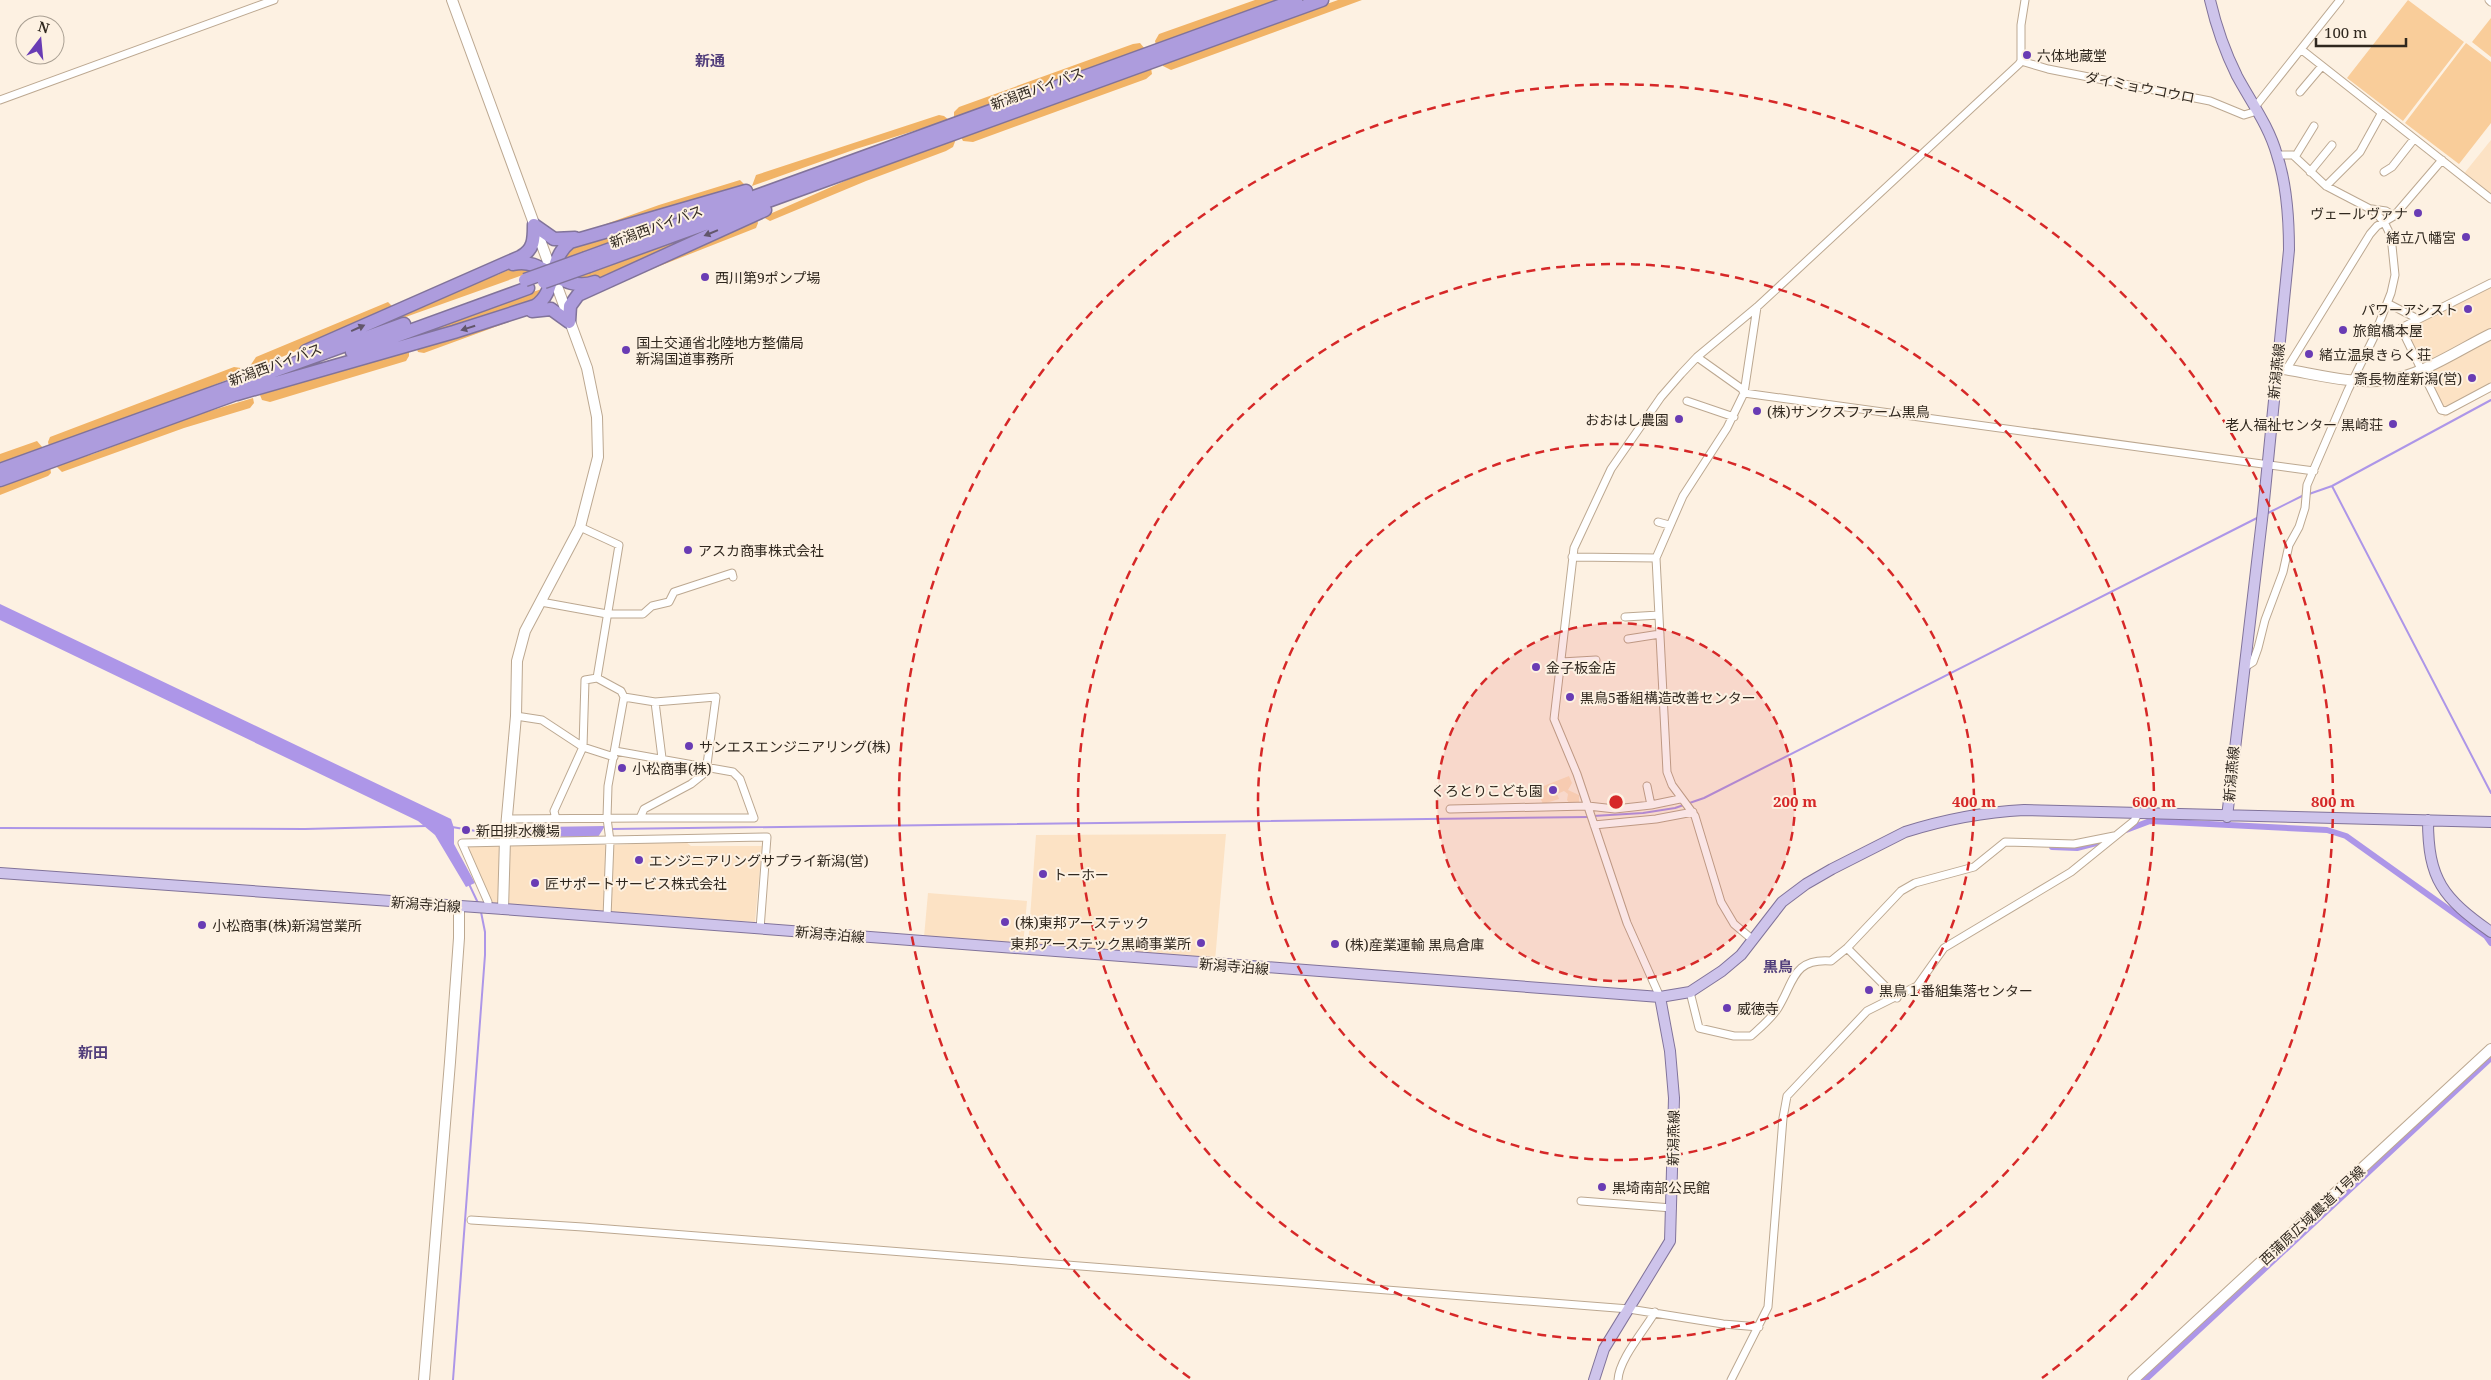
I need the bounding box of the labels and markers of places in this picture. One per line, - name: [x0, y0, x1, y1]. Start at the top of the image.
- place label: 六体地蔵堂: [2037, 46, 2107, 65]
- marker: 六体地蔵堂: [2021, 49, 2033, 61]
- place label: ヴェールヴァナ: [2310, 204, 2408, 223]
- marker: ヴェールヴァナ: [2412, 207, 2424, 219]
- place label: 緒立八幡宮: [2386, 228, 2456, 247]
- marker: 緒立八幡宮: [2460, 231, 2472, 243]
- place label: 西川第9ポンプ場: [715, 268, 820, 287]
- marker: 西川第9ポンプ場: [699, 271, 711, 283]
- place label: パワーアシスト: [2361, 300, 2458, 319]
- marker: パワーアシスト: [2462, 303, 2474, 315]
- place label: 旅館橋本屋: [2353, 321, 2423, 340]
- marker: 旅館橋本屋: [2337, 324, 2349, 336]
- place label: 国土交通省北陸地方整備局 新潟国道事務所: [636, 333, 804, 368]
- marker: 国土交通省北陸地方整備局 新潟国道事務所: [620, 344, 632, 356]
- place label: 緒立温泉きらく荘: [2319, 345, 2431, 364]
- marker: 緒立温泉きらく荘: [2303, 348, 2315, 360]
- place label: 斎長物産新潟(営): [2354, 369, 2462, 388]
- marker: 斎長物産新潟(営): [2466, 372, 2478, 384]
- place label: (株)サンクスファーム黒鳥: [1767, 402, 1930, 421]
- marker: (株)サンクスファーム黒鳥: [1751, 405, 1763, 417]
- place label: おおはし農園: [1585, 410, 1669, 429]
- marker: おおはし農園: [1673, 413, 1685, 425]
- place label: 老人福祉センター 黒崎荘: [2225, 415, 2383, 434]
- marker: 老人福祉センター 黒崎荘: [2387, 418, 2399, 430]
- place label: アスカ商事株式会社: [698, 541, 824, 560]
- marker: アスカ商事株式会社: [682, 544, 694, 556]
- place label: 金子板金店: [1546, 658, 1616, 677]
- marker: 金子板金店: [1530, 661, 1542, 673]
- place label: 黒鳥5番組構造改善センター: [1580, 688, 1756, 707]
- marker: 黒鳥5番組構造改善センター: [1564, 691, 1576, 703]
- place label: サンエスエンジニアリング(株): [699, 737, 891, 756]
- marker: サンエスエンジニアリング(株): [683, 740, 695, 752]
- place label: 小松商事(株): [632, 759, 712, 778]
- marker: 小松商事(株): [616, 762, 628, 774]
- place label: くろとりこども園: [1431, 781, 1543, 800]
- marker: くろとりこども園: [1547, 784, 1559, 796]
- centre of rings: [1607, 793, 1625, 811]
- place label: 新田排水機場: [476, 821, 560, 840]
- marker: 新田排水機場: [460, 824, 472, 836]
- place label: エンジニアリングサプライ新潟(営): [649, 851, 869, 870]
- marker: エンジニアリングサプライ新潟(営): [633, 854, 645, 866]
- place label: トーホー: [1053, 865, 1109, 884]
- marker: トーホー: [1037, 868, 1049, 880]
- place label: 匠サポートサービス株式会社: [545, 874, 727, 893]
- marker: 匠サポートサービス株式会社: [529, 877, 541, 889]
- place label: (株)東邦アーステック: [1015, 913, 1149, 932]
- place label: 小松商事(株)新潟営業所: [212, 916, 362, 935]
- marker: (株)東邦アーステック: [999, 916, 1011, 928]
- marker: 小松商事(株)新潟営業所: [196, 919, 208, 931]
- place label: 東邦アーステック黒崎事業所: [1011, 934, 1191, 953]
- place label: (株)産業運輸 黒鳥倉庫: [1345, 935, 1484, 954]
- marker: 東邦アーステック黒崎事業所: [1195, 937, 1207, 949]
- marker: (株)産業運輸 黒鳥倉庫: [1329, 938, 1341, 950]
- place label: 黒鳥１番組集落センター: [1879, 981, 2033, 1000]
- marker: 黒鳥１番組集落センター: [1863, 984, 1875, 996]
- place label: 威徳寺: [1737, 999, 1779, 1018]
- marker: 威徳寺: [1721, 1002, 1733, 1014]
- place label: 黒埼南部公民館: [1612, 1178, 1710, 1197]
- marker: 黒埼南部公民館: [1596, 1181, 1608, 1193]

